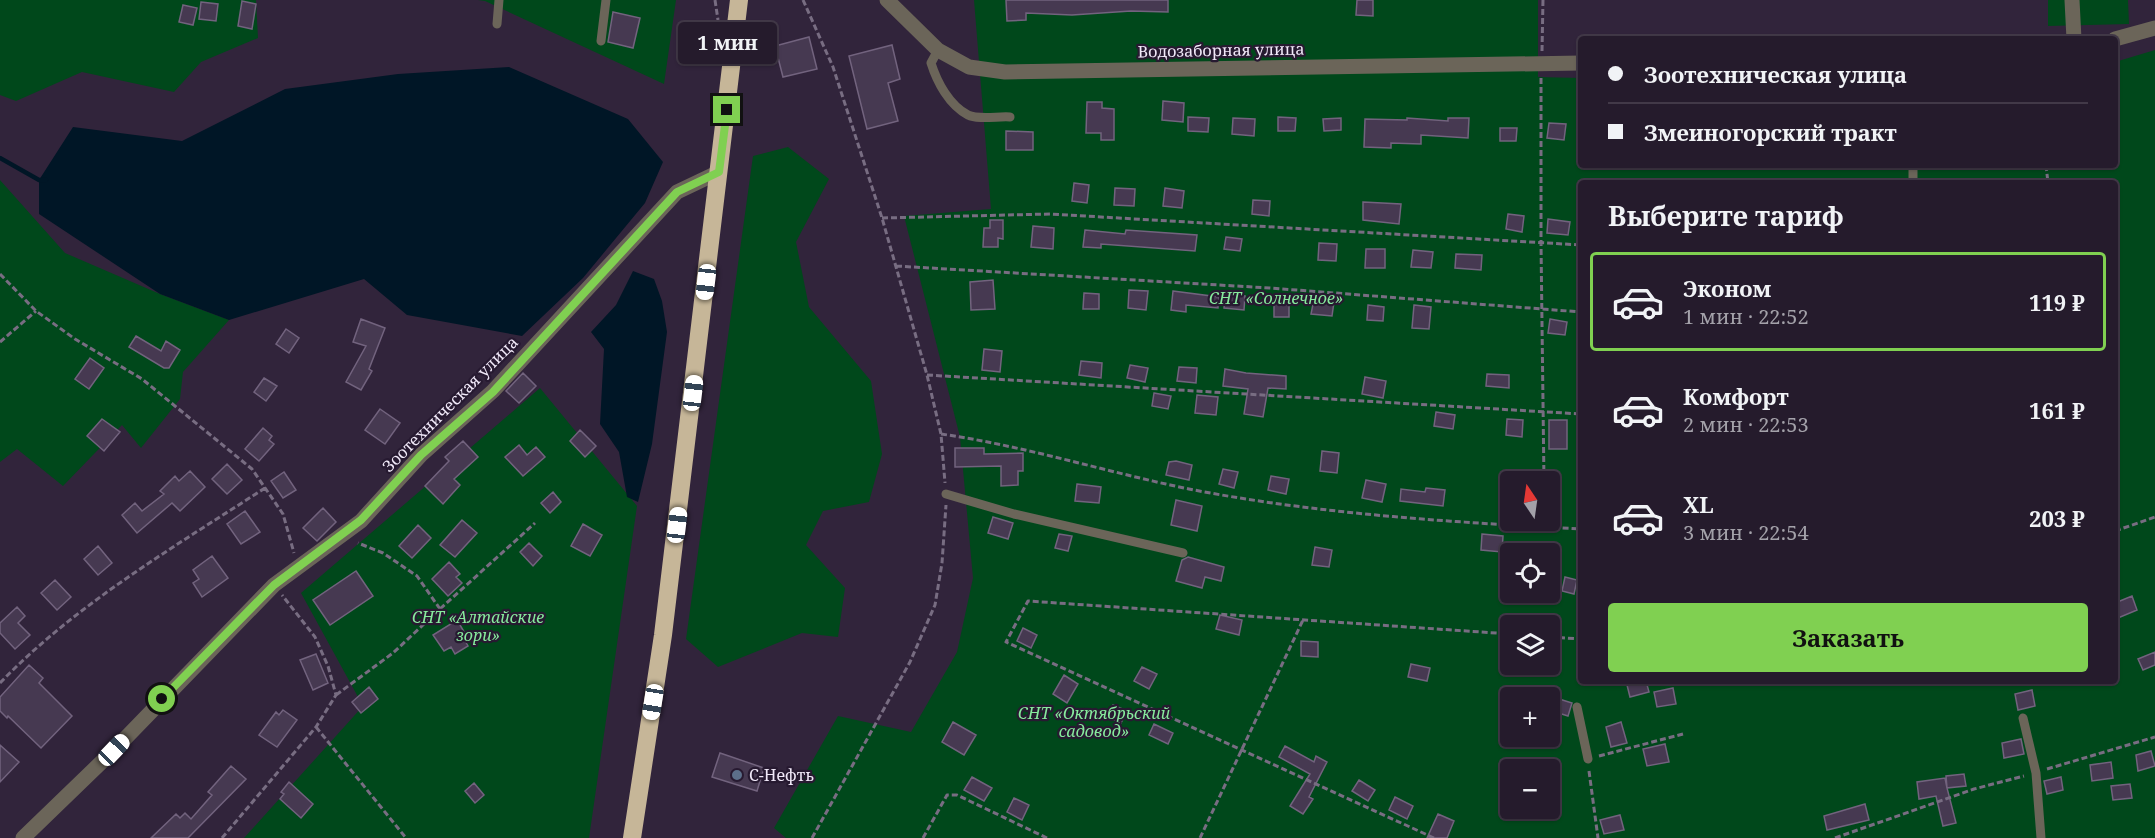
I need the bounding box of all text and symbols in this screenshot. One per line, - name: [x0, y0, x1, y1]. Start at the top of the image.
- callout: 1 мин: [678, 23, 777, 65]
- text: 1 мин: [697, 29, 758, 56]
- street label: Водозаборная улица: [1137, 38, 1305, 62]
- text: Зоотехническая улица: [1644, 59, 1907, 89]
- route end: [713, 96, 740, 123]
- text: Змеиногорский тракт: [1644, 117, 1897, 147]
- text: Выберите тариф: [1608, 197, 1844, 234]
- car: [695, 263, 717, 301]
- text: Эконом: [1683, 273, 1771, 303]
- icon: car: [1611, 275, 1665, 329]
- park label: СНТ «Солнечное»: [1209, 287, 1343, 309]
- text: 119 ₽: [2029, 287, 2085, 317]
- text: 1 мин · 22:52: [1683, 303, 1809, 330]
- street label: Зоотехническая улица: [377, 331, 523, 477]
- car: [682, 374, 704, 412]
- text: Комфорт: [1683, 381, 1789, 411]
- icon: car: [1611, 383, 1665, 437]
- text: 161 ₽: [2029, 395, 2085, 425]
- text: 2 мин · 22:53: [1683, 411, 1809, 438]
- north arrow: [1500, 471, 1560, 531]
- map controls: [1500, 471, 1560, 819]
- text: XL: [1683, 489, 1714, 519]
- icon: car: [1611, 491, 1665, 545]
- text: 203 ₽: [2029, 503, 2085, 533]
- car: [666, 506, 688, 544]
- text: 3 мин · 22:54: [1683, 519, 1809, 546]
- button: locate: [1500, 543, 1560, 603]
- button: Заказать: [1608, 603, 2088, 672]
- park label: СНТ «Алтайские зори»: [412, 606, 544, 646]
- button: layers: [1500, 615, 1560, 675]
- car: [641, 683, 665, 721]
- route start: [148, 685, 175, 712]
- button: +: [1500, 687, 1560, 747]
- park label: СНТ «Октябрьский садовод»: [1018, 702, 1171, 742]
- car: [95, 731, 133, 769]
- button: −: [1500, 759, 1560, 819]
- place label: С-Нефть: [749, 764, 814, 786]
- marker: С-Нефть: [730, 768, 744, 782]

